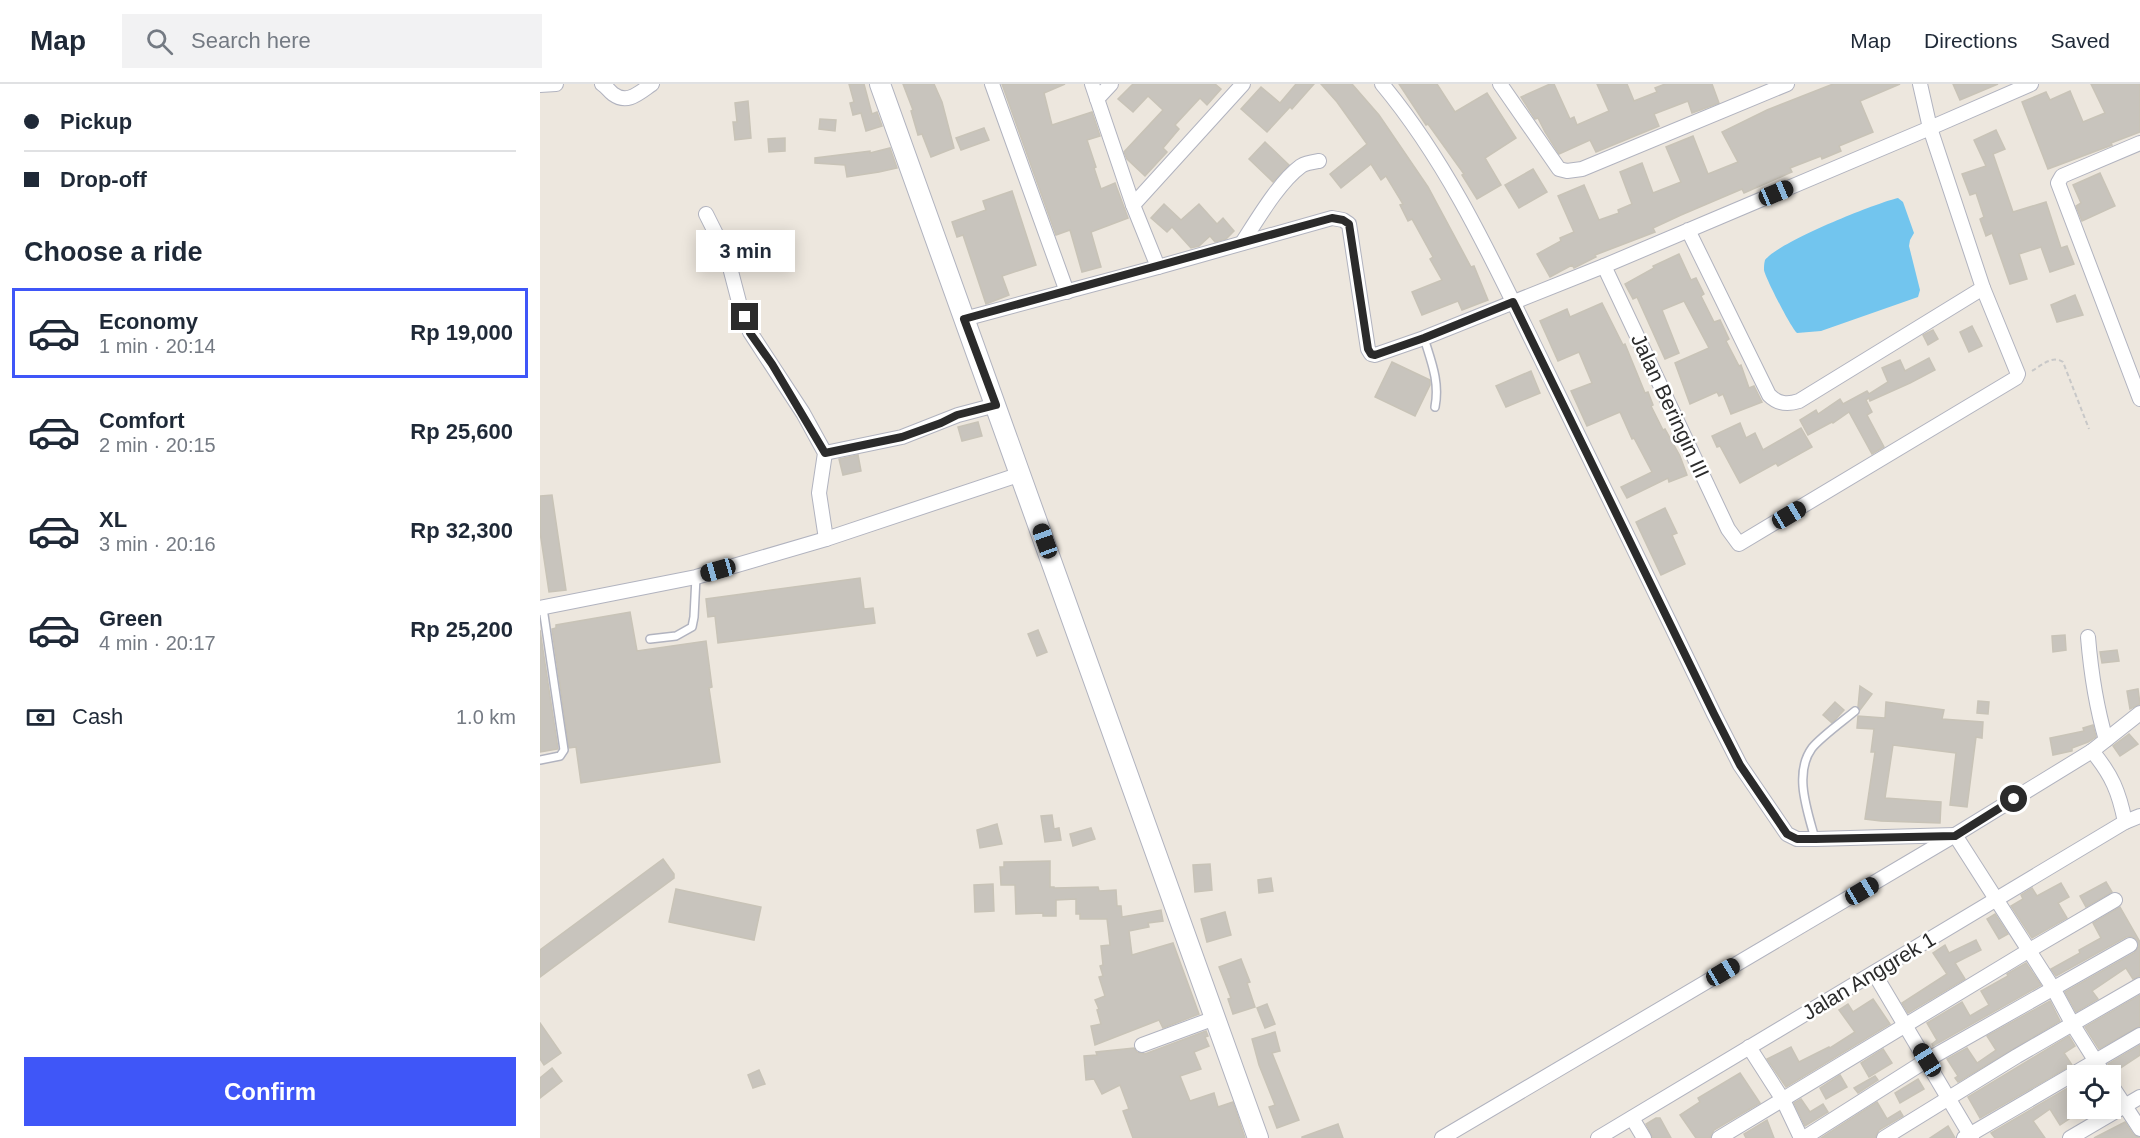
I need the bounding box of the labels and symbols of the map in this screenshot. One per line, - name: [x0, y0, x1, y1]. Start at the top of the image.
- car: [1756, 178, 1796, 208]
- callout: 3 min: [696, 230, 794, 272]
- route end: [731, 303, 758, 330]
- street label: Jalan Beringin III: [1627, 330, 1714, 482]
- car: [1769, 498, 1809, 532]
- car: [1030, 521, 1060, 561]
- car: [698, 556, 738, 584]
- route start: [2000, 785, 2027, 812]
- car: [1842, 874, 1882, 908]
- street label: Jalan Anggrek 1: [1798, 927, 1939, 1024]
- car: [1703, 955, 1743, 989]
- car: [1910, 1040, 1944, 1080]

